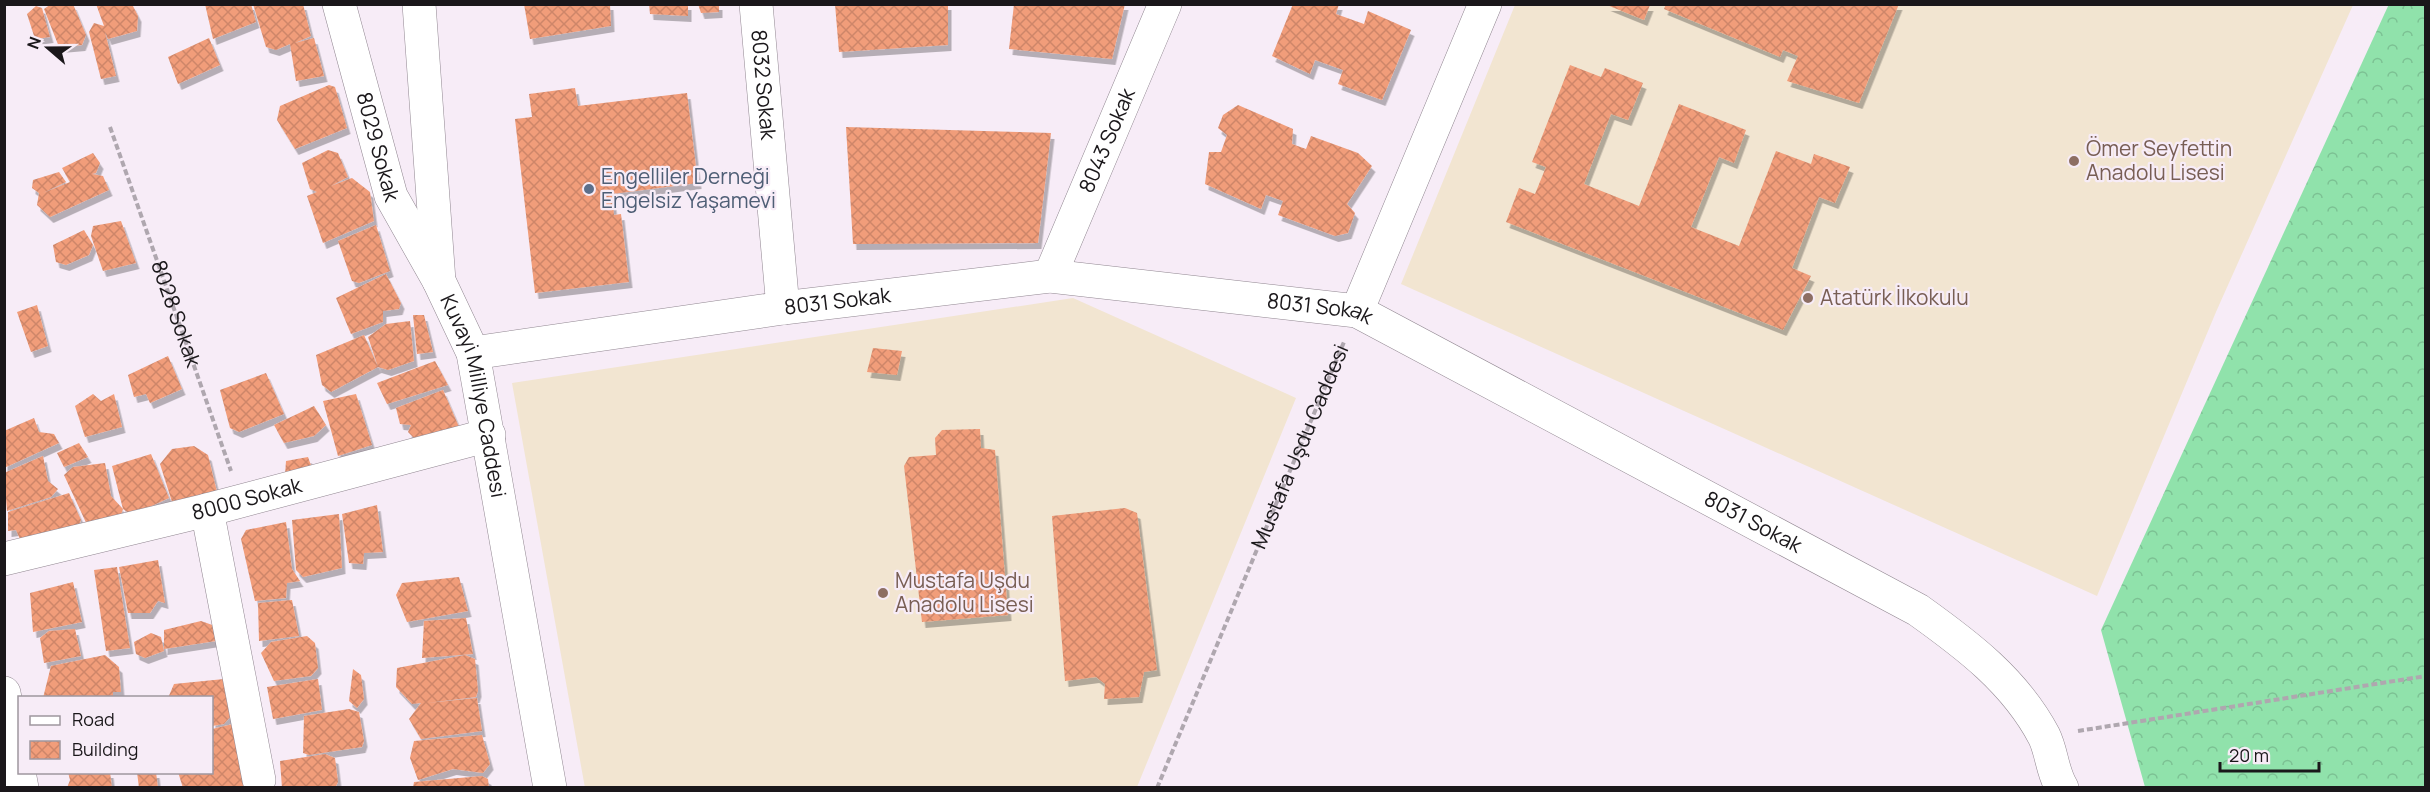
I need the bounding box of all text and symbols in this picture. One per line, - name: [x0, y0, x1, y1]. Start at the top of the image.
- north arrow: [18, 18, 78, 78]
- street label: 8032 Sokak: [745, 28, 783, 142]
- text: N: [22, 34, 46, 52]
- street label: 8043 Sokak: [1072, 83, 1141, 197]
- street label: 8029 Sokak: [350, 89, 407, 205]
- place label: Ömer Seyfettin Anadolu Lisesi: [2086, 134, 2232, 186]
- marker: Ömer Seyfettin Anadolu Lisesi: [2067, 154, 2081, 168]
- place label: Engelliler Derneği Engelsiz Yaşamevi: [601, 162, 776, 214]
- marker: Engelliler Derneği Engelsiz Yaşamevi: [582, 182, 596, 196]
- street label: 8028 Sokak: [145, 256, 209, 371]
- street label: 8031 Sokak: [782, 280, 893, 321]
- place label: Atatürk İlkokulu: [1820, 283, 1969, 311]
- street label: 8031 Sokak: [1265, 286, 1379, 330]
- street label: Kuvayi Milliye Caddesi: [434, 289, 513, 500]
- marker: Atatürk İlkokulu: [1801, 291, 1815, 305]
- street label: Mustafa Uşdu Caddesi: [1244, 340, 1354, 553]
- street label: 8000 Sokak: [189, 470, 305, 526]
- street label: 8031 Sokak: [1700, 484, 1808, 559]
- place label: Mustafa Uşdu Anadolu Lisesi: [895, 566, 1034, 618]
- marker: Mustafa Uşdu Anadolu Lisesi: [876, 586, 890, 600]
- legend: [18, 696, 213, 774]
- text: Road: [72, 707, 115, 731]
- scale bar: [2220, 735, 2319, 773]
- text: Building: [72, 737, 138, 761]
- text: 20 m: [2229, 743, 2269, 767]

